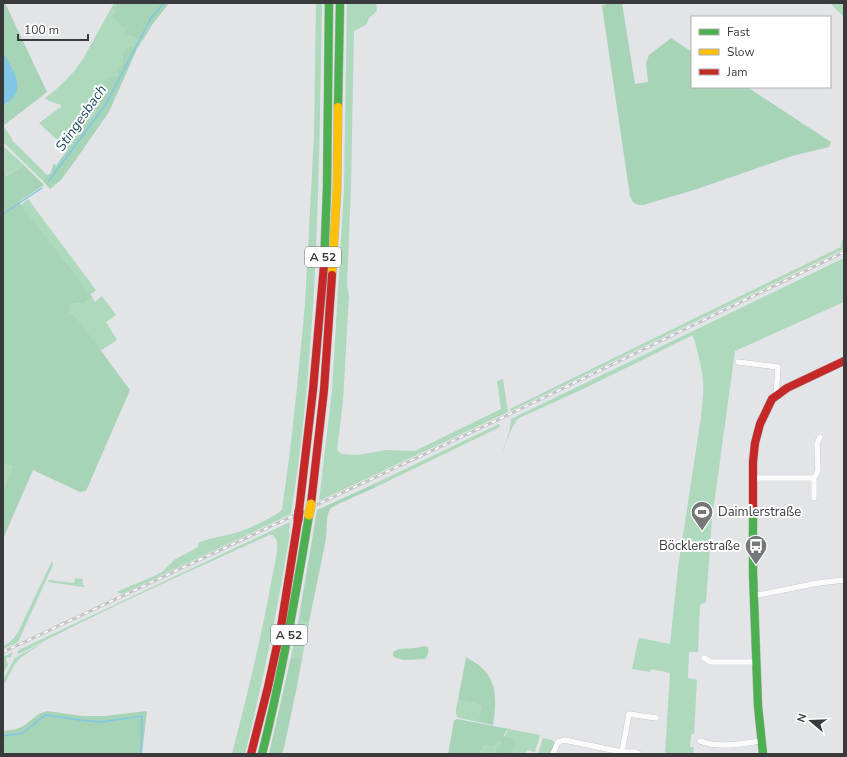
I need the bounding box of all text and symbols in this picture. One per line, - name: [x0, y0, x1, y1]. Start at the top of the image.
- scale bar: [18, 16, 88, 42]
- legend: [691, 16, 831, 88]
- text: 100 m: [24, 22, 59, 38]
- text: Fast: [727, 24, 750, 40]
- text: Slow: [727, 44, 755, 60]
- text: Jam: [726, 64, 748, 80]
- water label: Stingesbach: [51, 81, 111, 155]
- road number: A 52: [305, 247, 341, 267]
- sports icon: Daimlerstraße: [689, 499, 715, 532]
- place label: Daimlerstraße: [718, 503, 801, 521]
- bus stop icon: Böcklerstraße: [743, 533, 769, 566]
- place label: Böcklerstraße: [659, 537, 740, 555]
- road number: A 52: [271, 625, 307, 645]
- north arrow: [791, 701, 831, 741]
- text: N: [794, 712, 810, 724]

